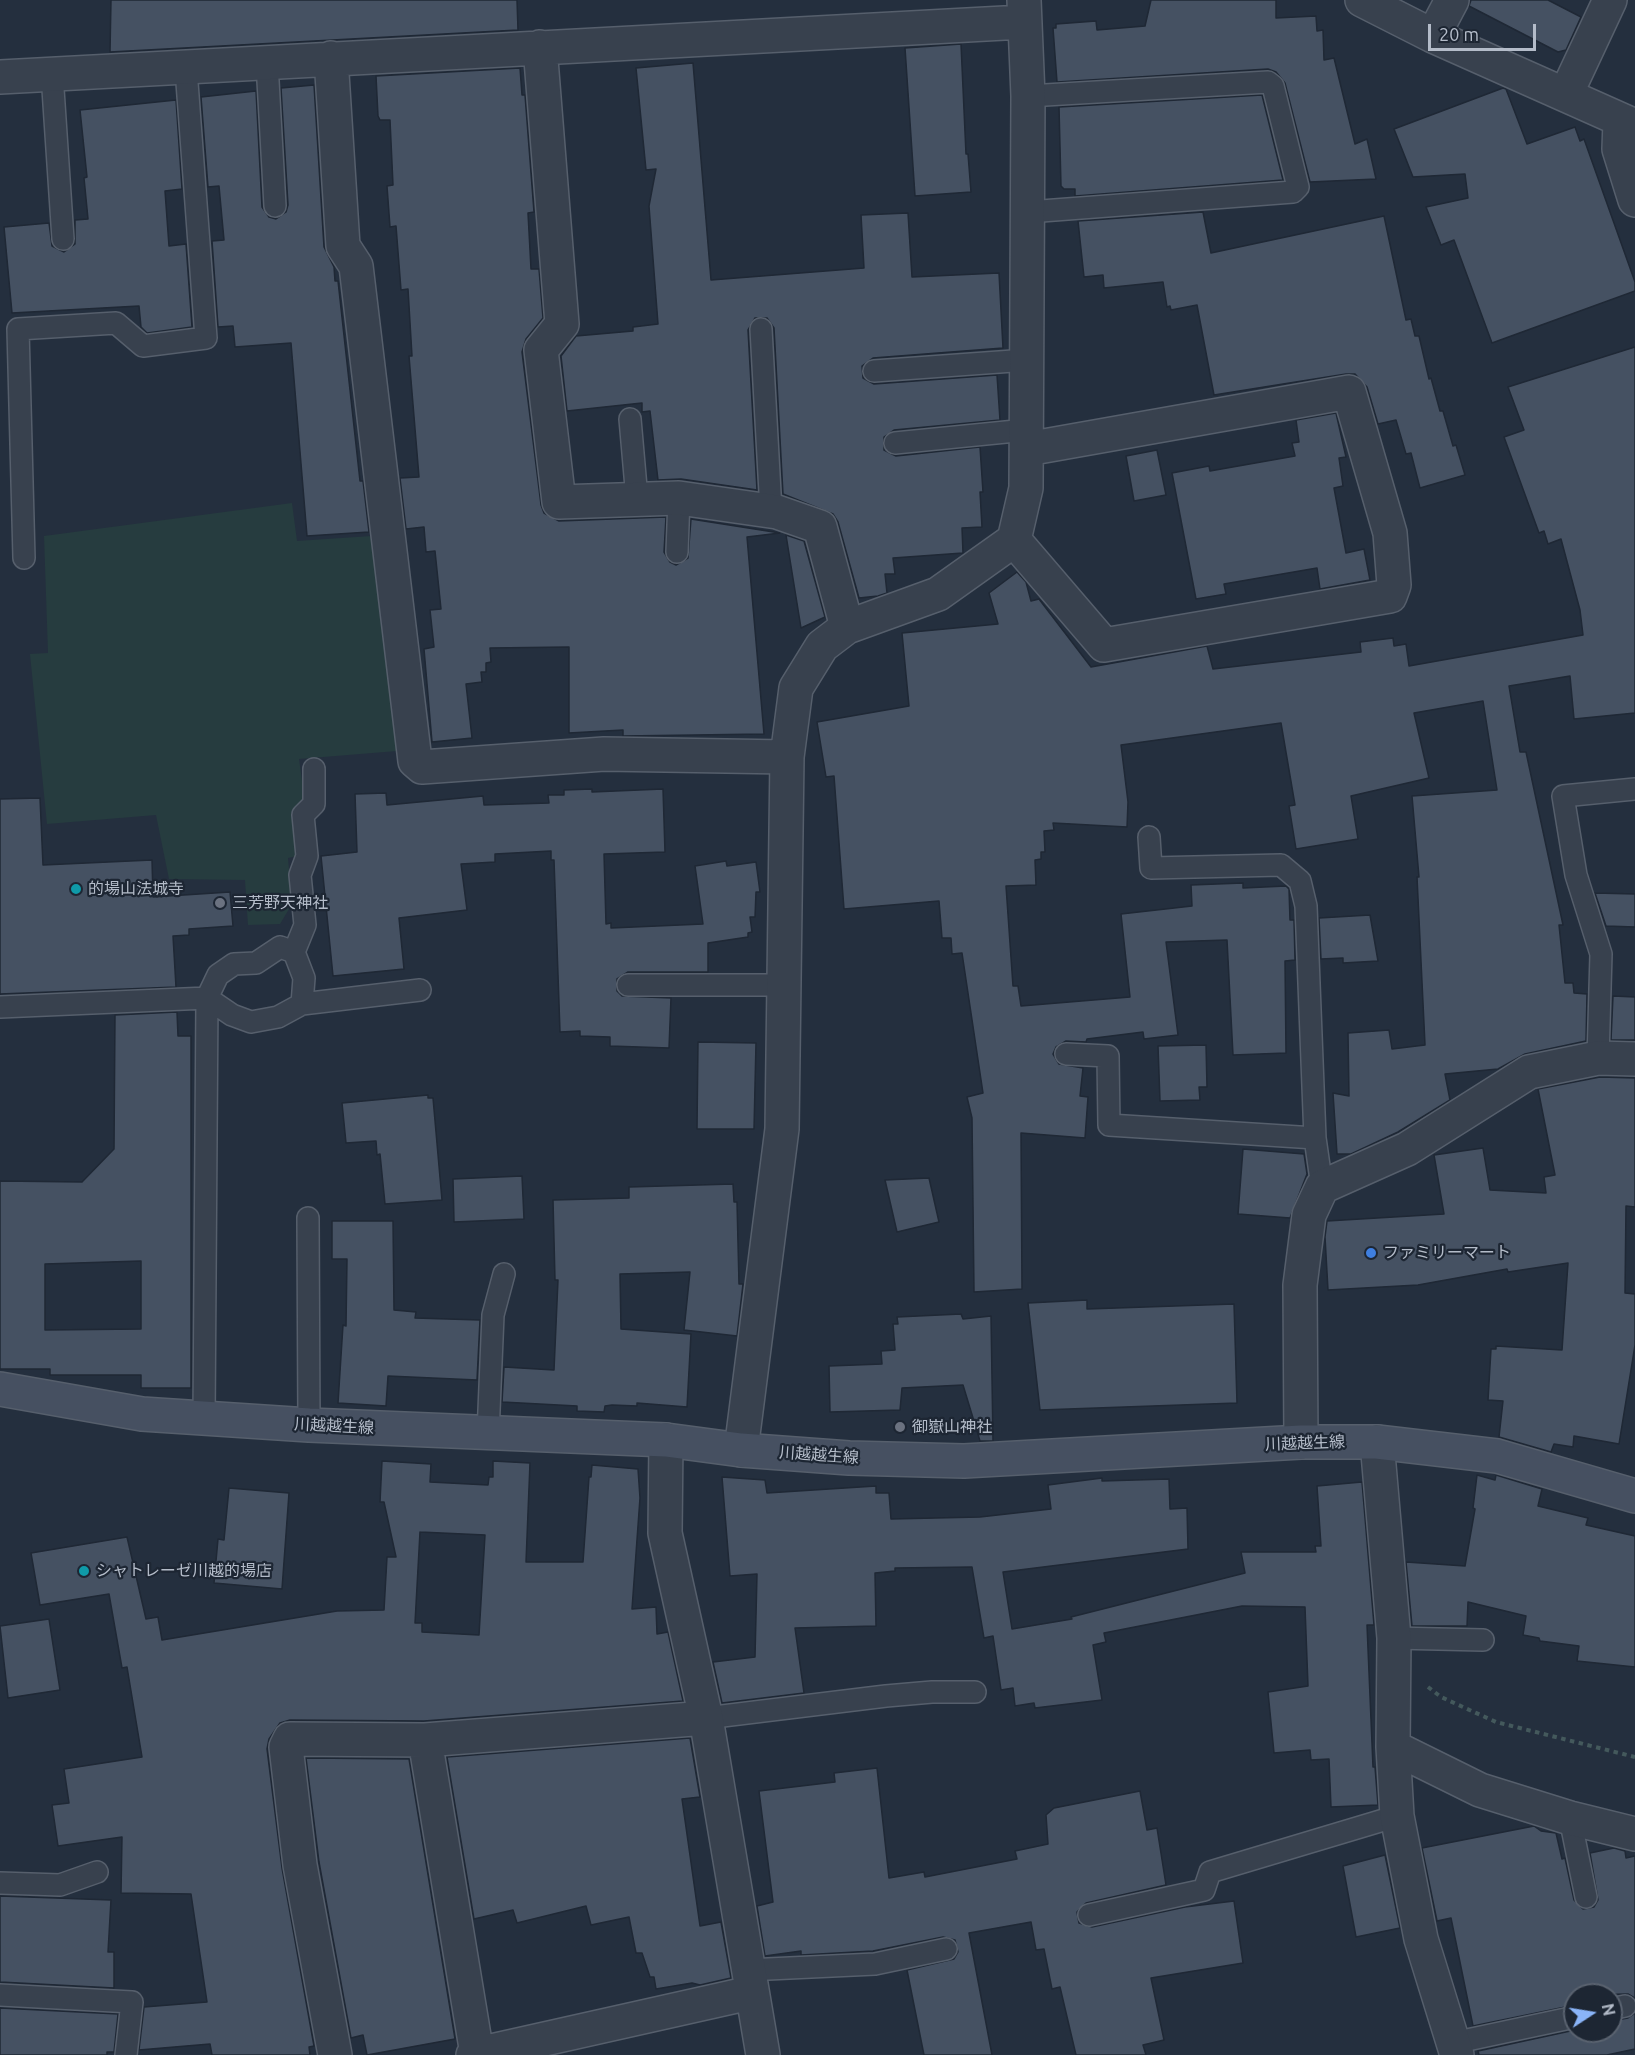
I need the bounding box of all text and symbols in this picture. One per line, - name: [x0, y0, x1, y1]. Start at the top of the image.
- scale bar: [1431, 12, 1539, 50]
- text: 20 m: [1439, 24, 1479, 44]
- place label: 的場山法城寺: [88, 879, 184, 899]
- marker: 的場山法城寺: [69, 882, 83, 896]
- place label: 三芳野天神社: [232, 893, 328, 913]
- marker: 三芳野天神社: [213, 896, 227, 910]
- place label: ファミリーマート: [1383, 1243, 1511, 1263]
- marker: ファミリーマート: [1364, 1246, 1378, 1260]
- street label: 川越越生線: [294, 1414, 374, 1438]
- place label: 御嶽山神社: [912, 1417, 992, 1437]
- marker: 御嶽山神社: [893, 1420, 907, 1434]
- street label: 川越越生線: [1265, 1432, 1345, 1454]
- street label: 川越越生線: [778, 1443, 860, 1467]
- place label: シャトレーゼ川越的場店: [96, 1561, 272, 1581]
- marker: シャトレーゼ川越的場店: [77, 1564, 91, 1578]
- north arrow: [1563, 1983, 1623, 2043]
- text: N: [1599, 2002, 1619, 2017]

